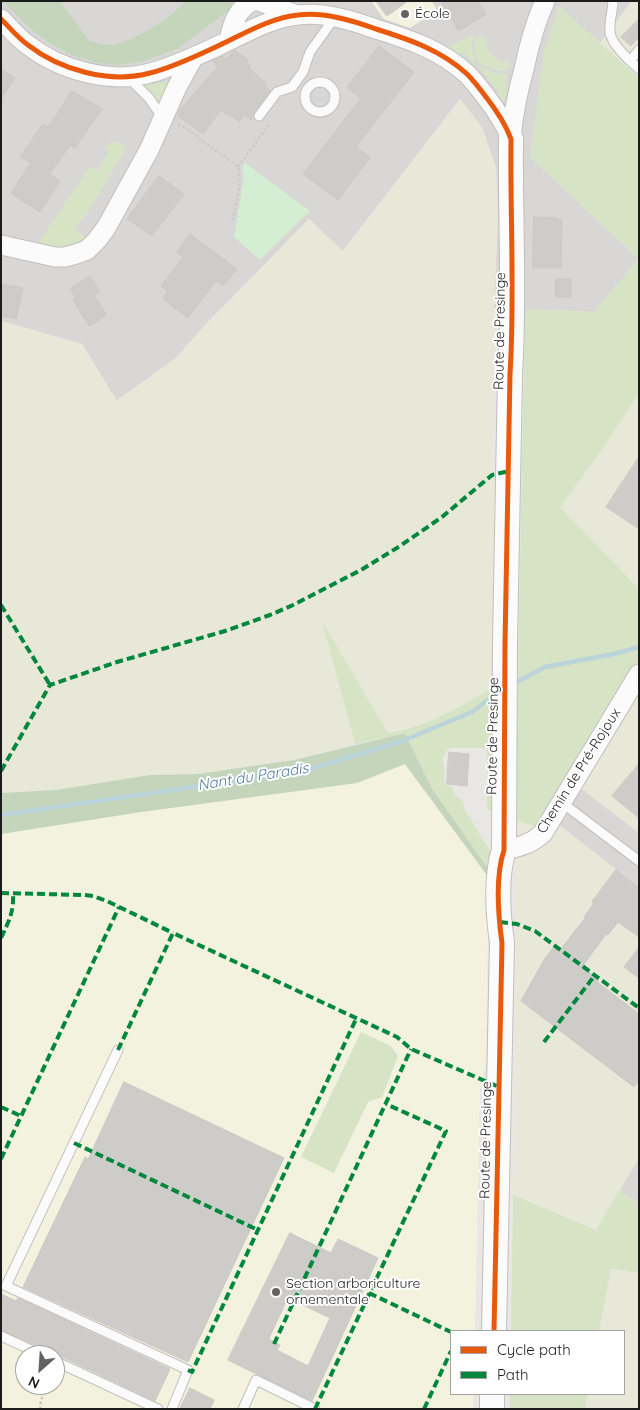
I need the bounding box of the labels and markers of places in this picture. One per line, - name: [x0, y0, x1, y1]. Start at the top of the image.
- place label: École: [415, 6, 450, 22]
- marker: École: [399, 8, 411, 20]
- place label: Section arboriculture ornementale: [286, 1276, 420, 1308]
- marker: Section arboriculture ornementale: [270, 1286, 282, 1298]

